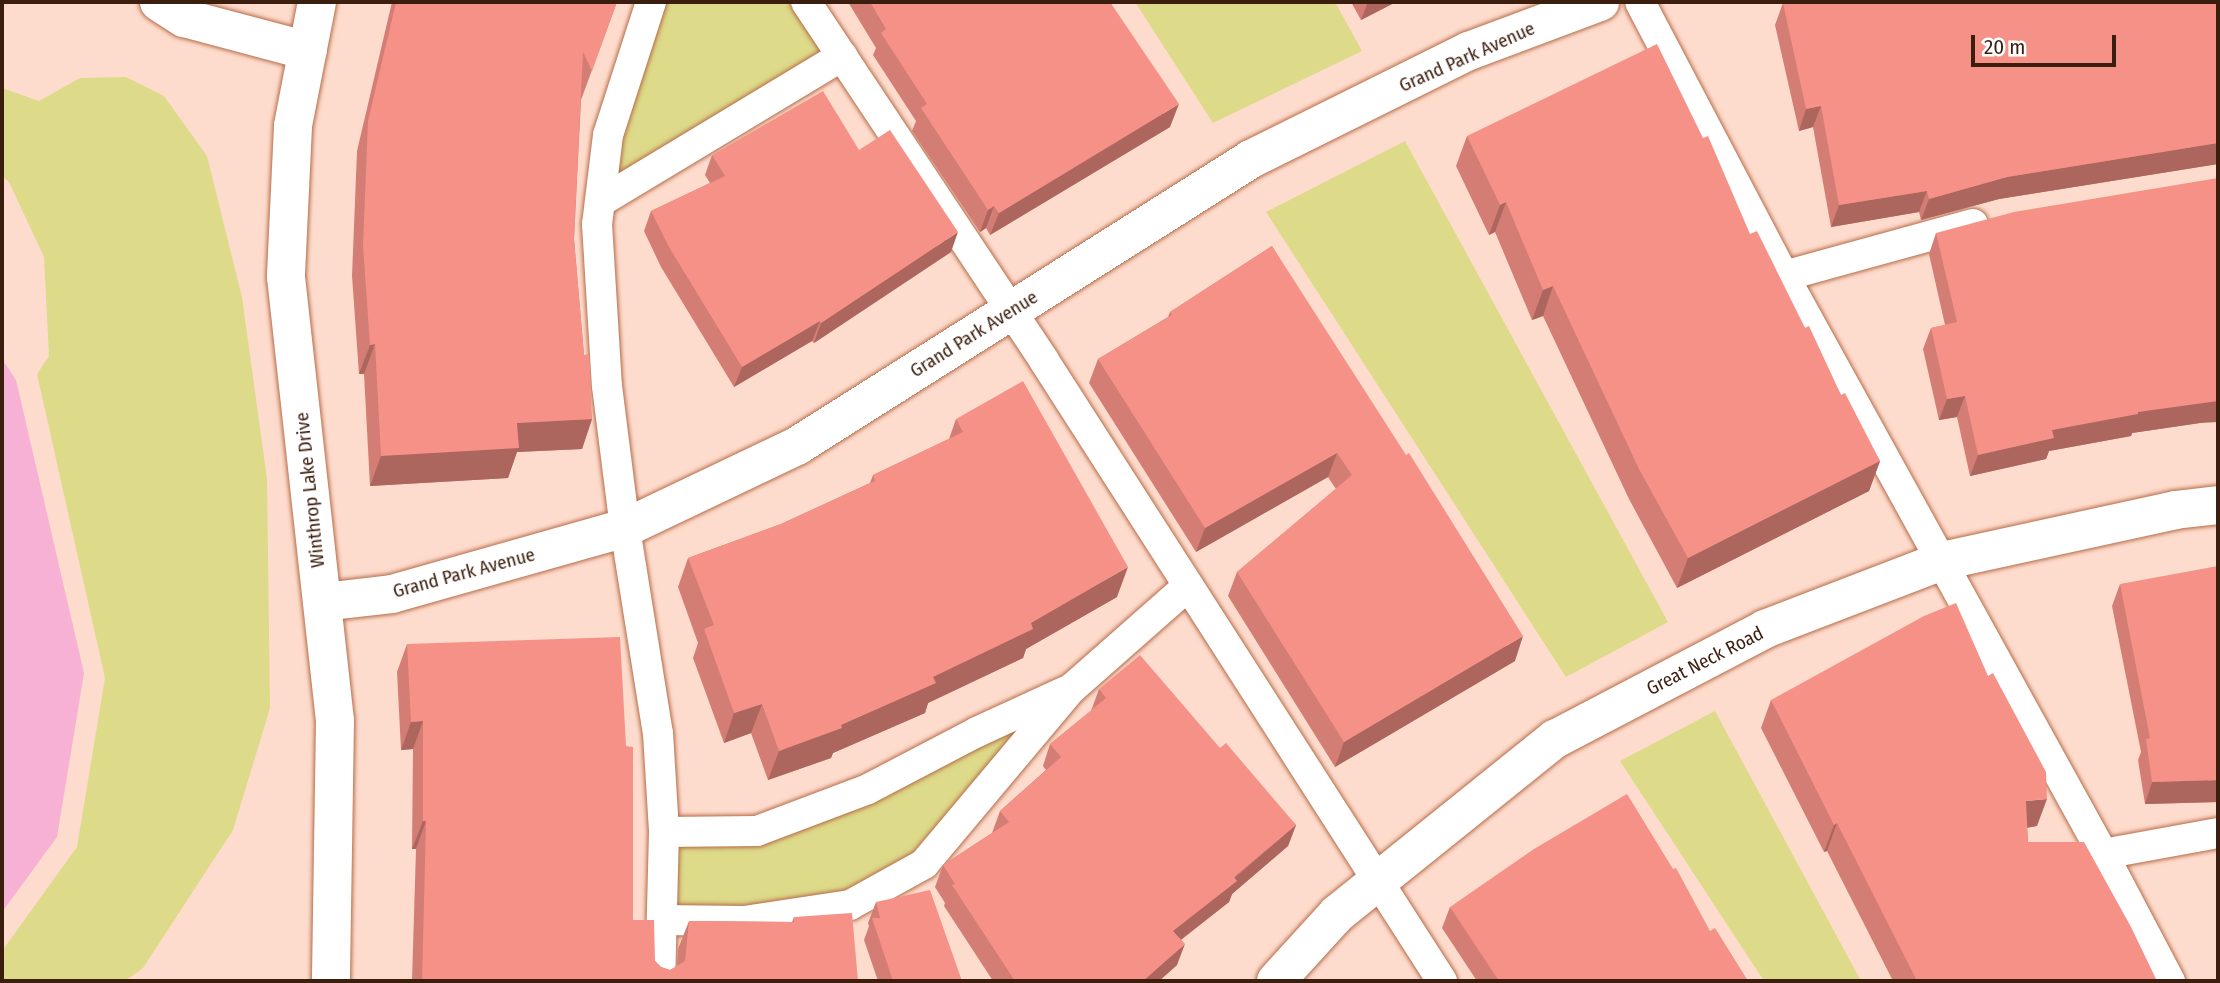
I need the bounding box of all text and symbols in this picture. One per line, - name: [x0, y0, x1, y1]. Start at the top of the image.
- street label: Grand Park Avenue: [1396, 17, 1538, 97]
- scale bar: [1975, 21, 2120, 65]
- text: 20 m: [1984, 34, 2025, 60]
- street label: Grand Park Avenue: [906, 286, 1042, 382]
- street label: Winthrop Lake Drive: [290, 411, 330, 569]
- street label: Grand Park Avenue: [390, 543, 538, 603]
- street label: Great Neck Road: [1643, 622, 1767, 700]

